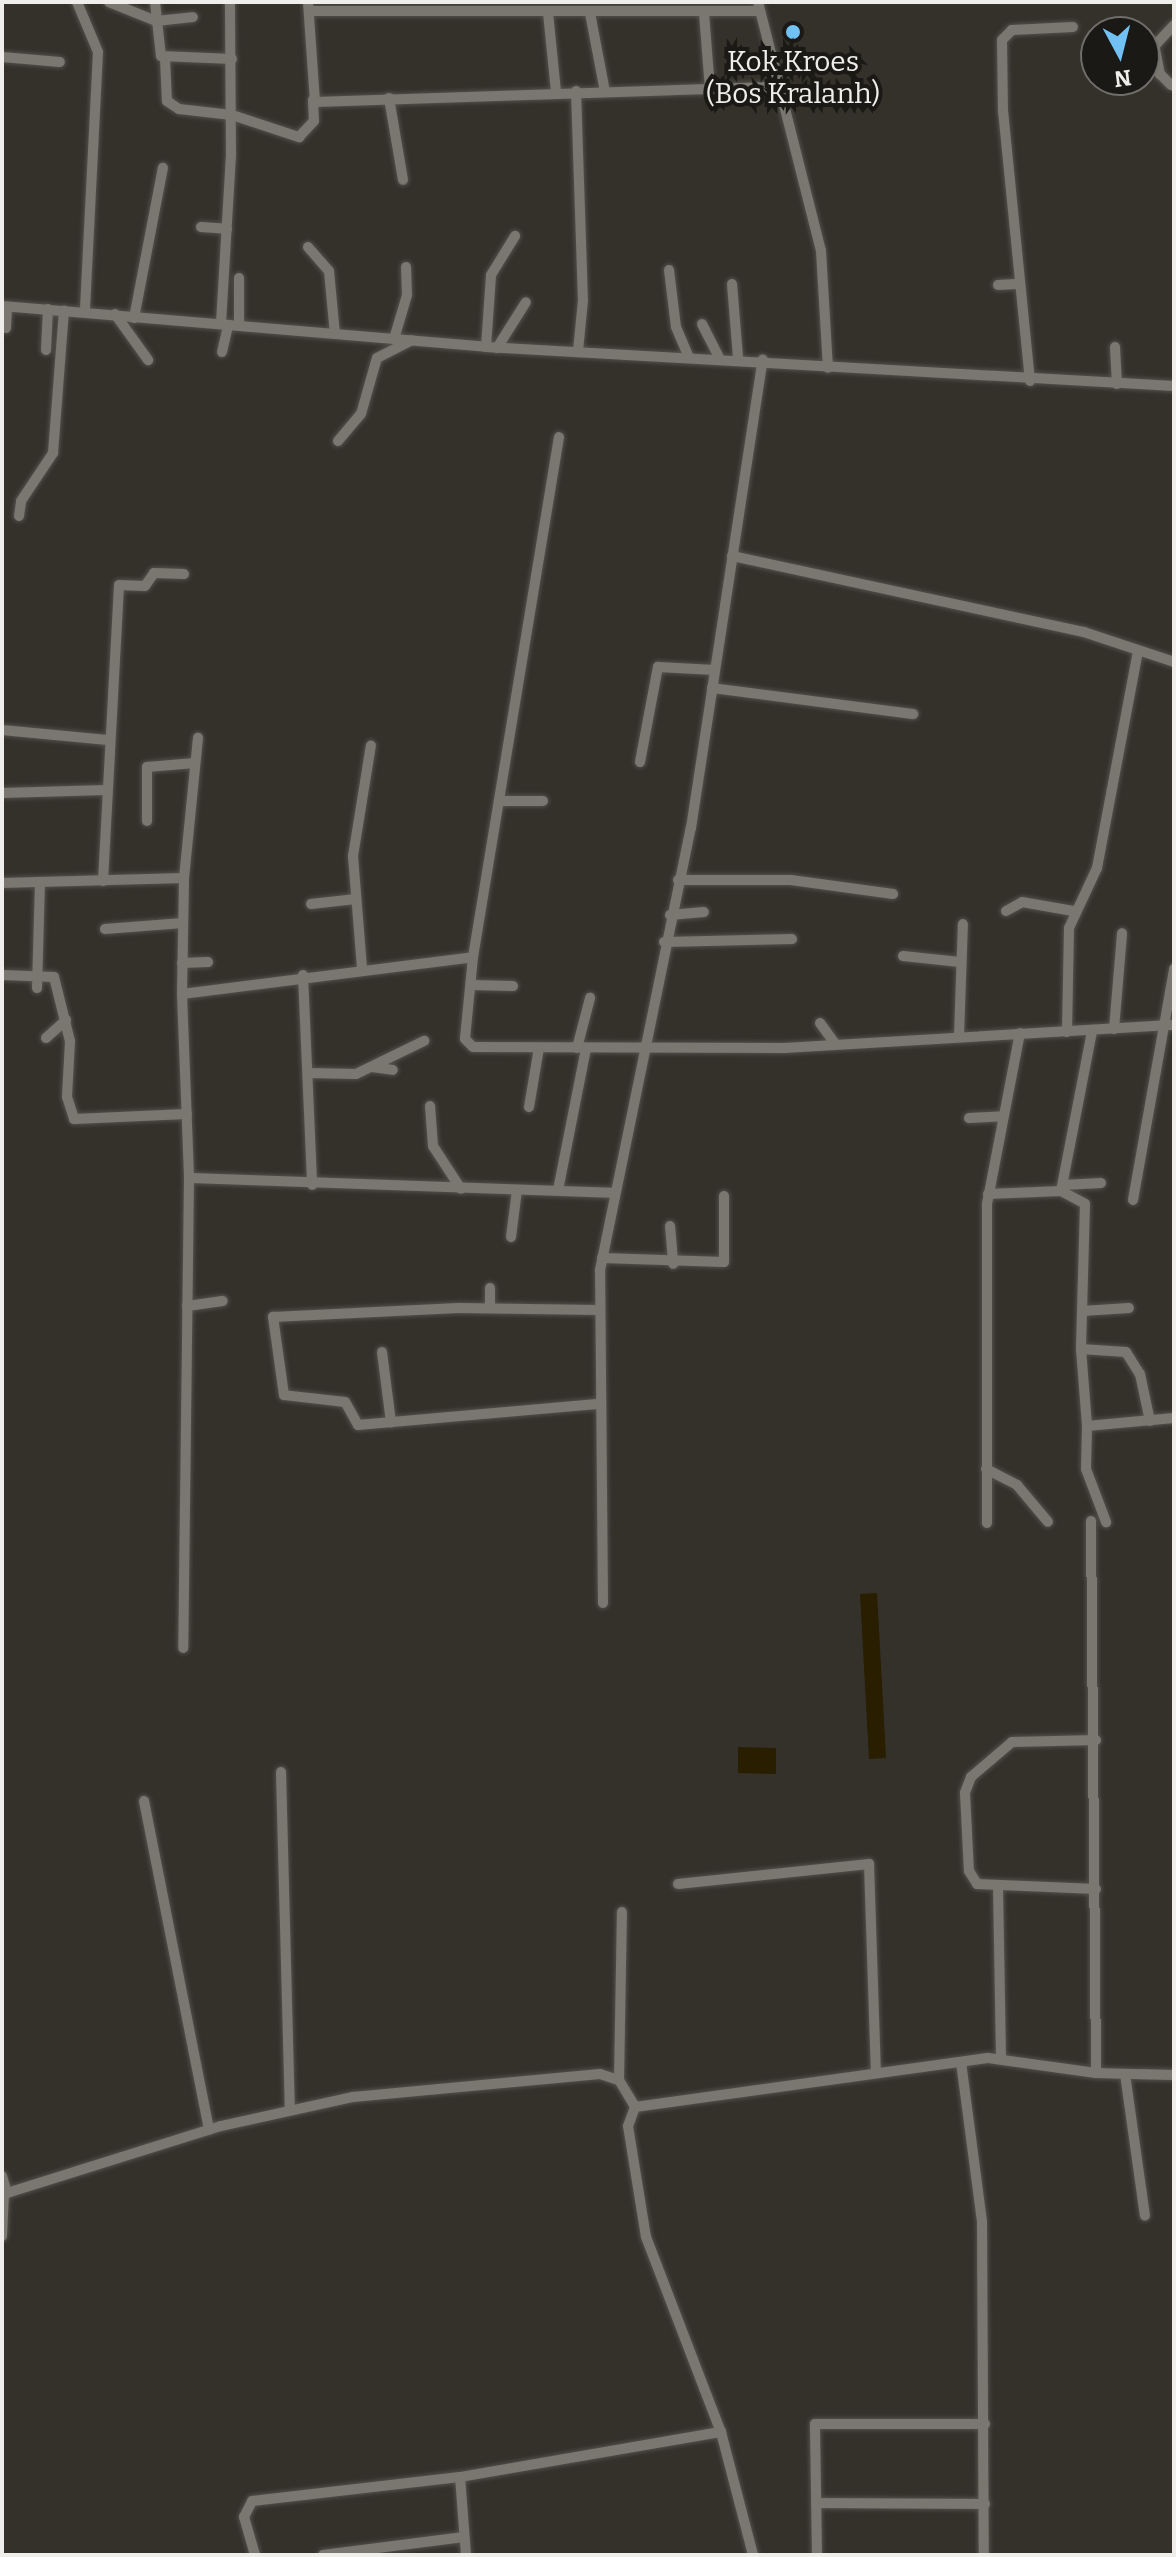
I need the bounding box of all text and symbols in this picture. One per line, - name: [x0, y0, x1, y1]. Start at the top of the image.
- north arrow: [1080, 16, 1160, 96]
- marker: Kok Kroes (Bos Kralanh): [784, 23, 802, 41]
- place label: Kok Kroes (Bos Kralanh): [706, 45, 880, 111]
- text: N: [1113, 64, 1133, 93]

